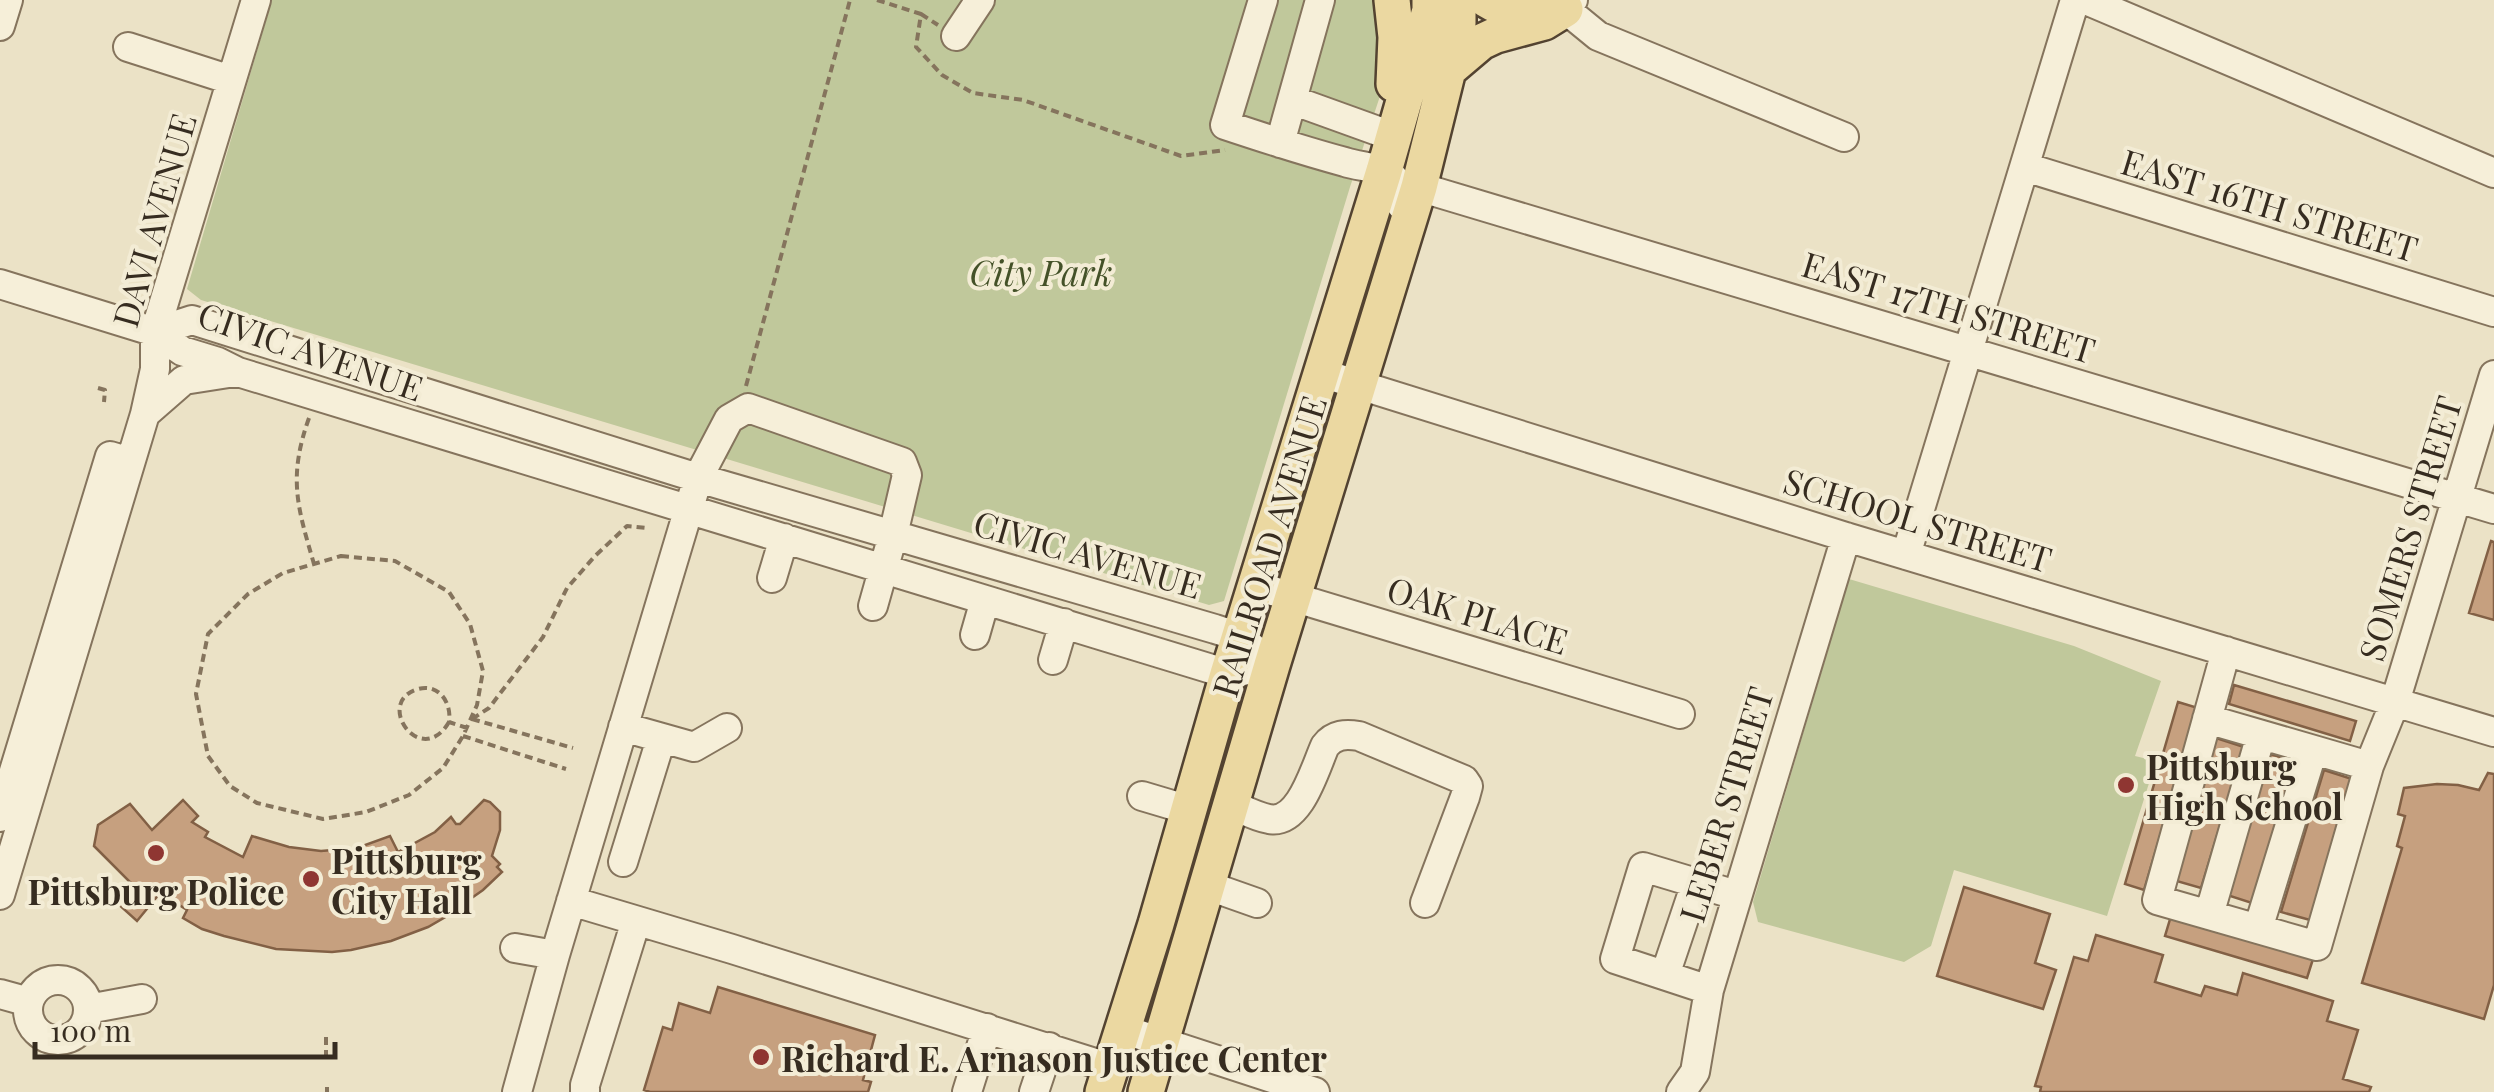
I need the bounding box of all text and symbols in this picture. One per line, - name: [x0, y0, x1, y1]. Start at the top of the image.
- street label: DAVI AVENUE: [100, 108, 206, 332]
- street label: EAST 16TH STREET: [2116, 137, 2424, 271]
- street label: EAST 17TH STREET: [1797, 239, 2101, 373]
- park label: City Park: [970, 248, 1112, 295]
- street label: CIVIC AVENUE: [192, 290, 430, 410]
- street label: RAILROAD AVENUE: [1200, 390, 1336, 702]
- street label: SOMERS STREET: [2346, 390, 2472, 666]
- street label: SCHOOL STREET: [1778, 456, 2058, 582]
- street label: CIVIC AVENUE: [969, 498, 1207, 608]
- street label: OAK PLACE: [1382, 564, 1574, 664]
- street label: LEBER STREET: [1667, 681, 1783, 927]
- place label: Pittsburg High School: [2146, 742, 2343, 829]
- marker: Pittsburg High School: [2115, 774, 2137, 796]
- place label: Pittsburg City Hall: [331, 836, 482, 923]
- marker: Pittsburg Police: [145, 842, 167, 864]
- place label: Pittsburg Police: [27, 867, 285, 914]
- marker: Pittsburg City Hall: [300, 868, 322, 890]
- scale bar: [35, 997, 335, 1059]
- text: 100 m: [50, 1010, 132, 1050]
- place label: Richard E. Arnason Justice Center: [781, 1034, 1328, 1081]
- marker: Richard E. Arnason Justice Center: [750, 1046, 772, 1068]

